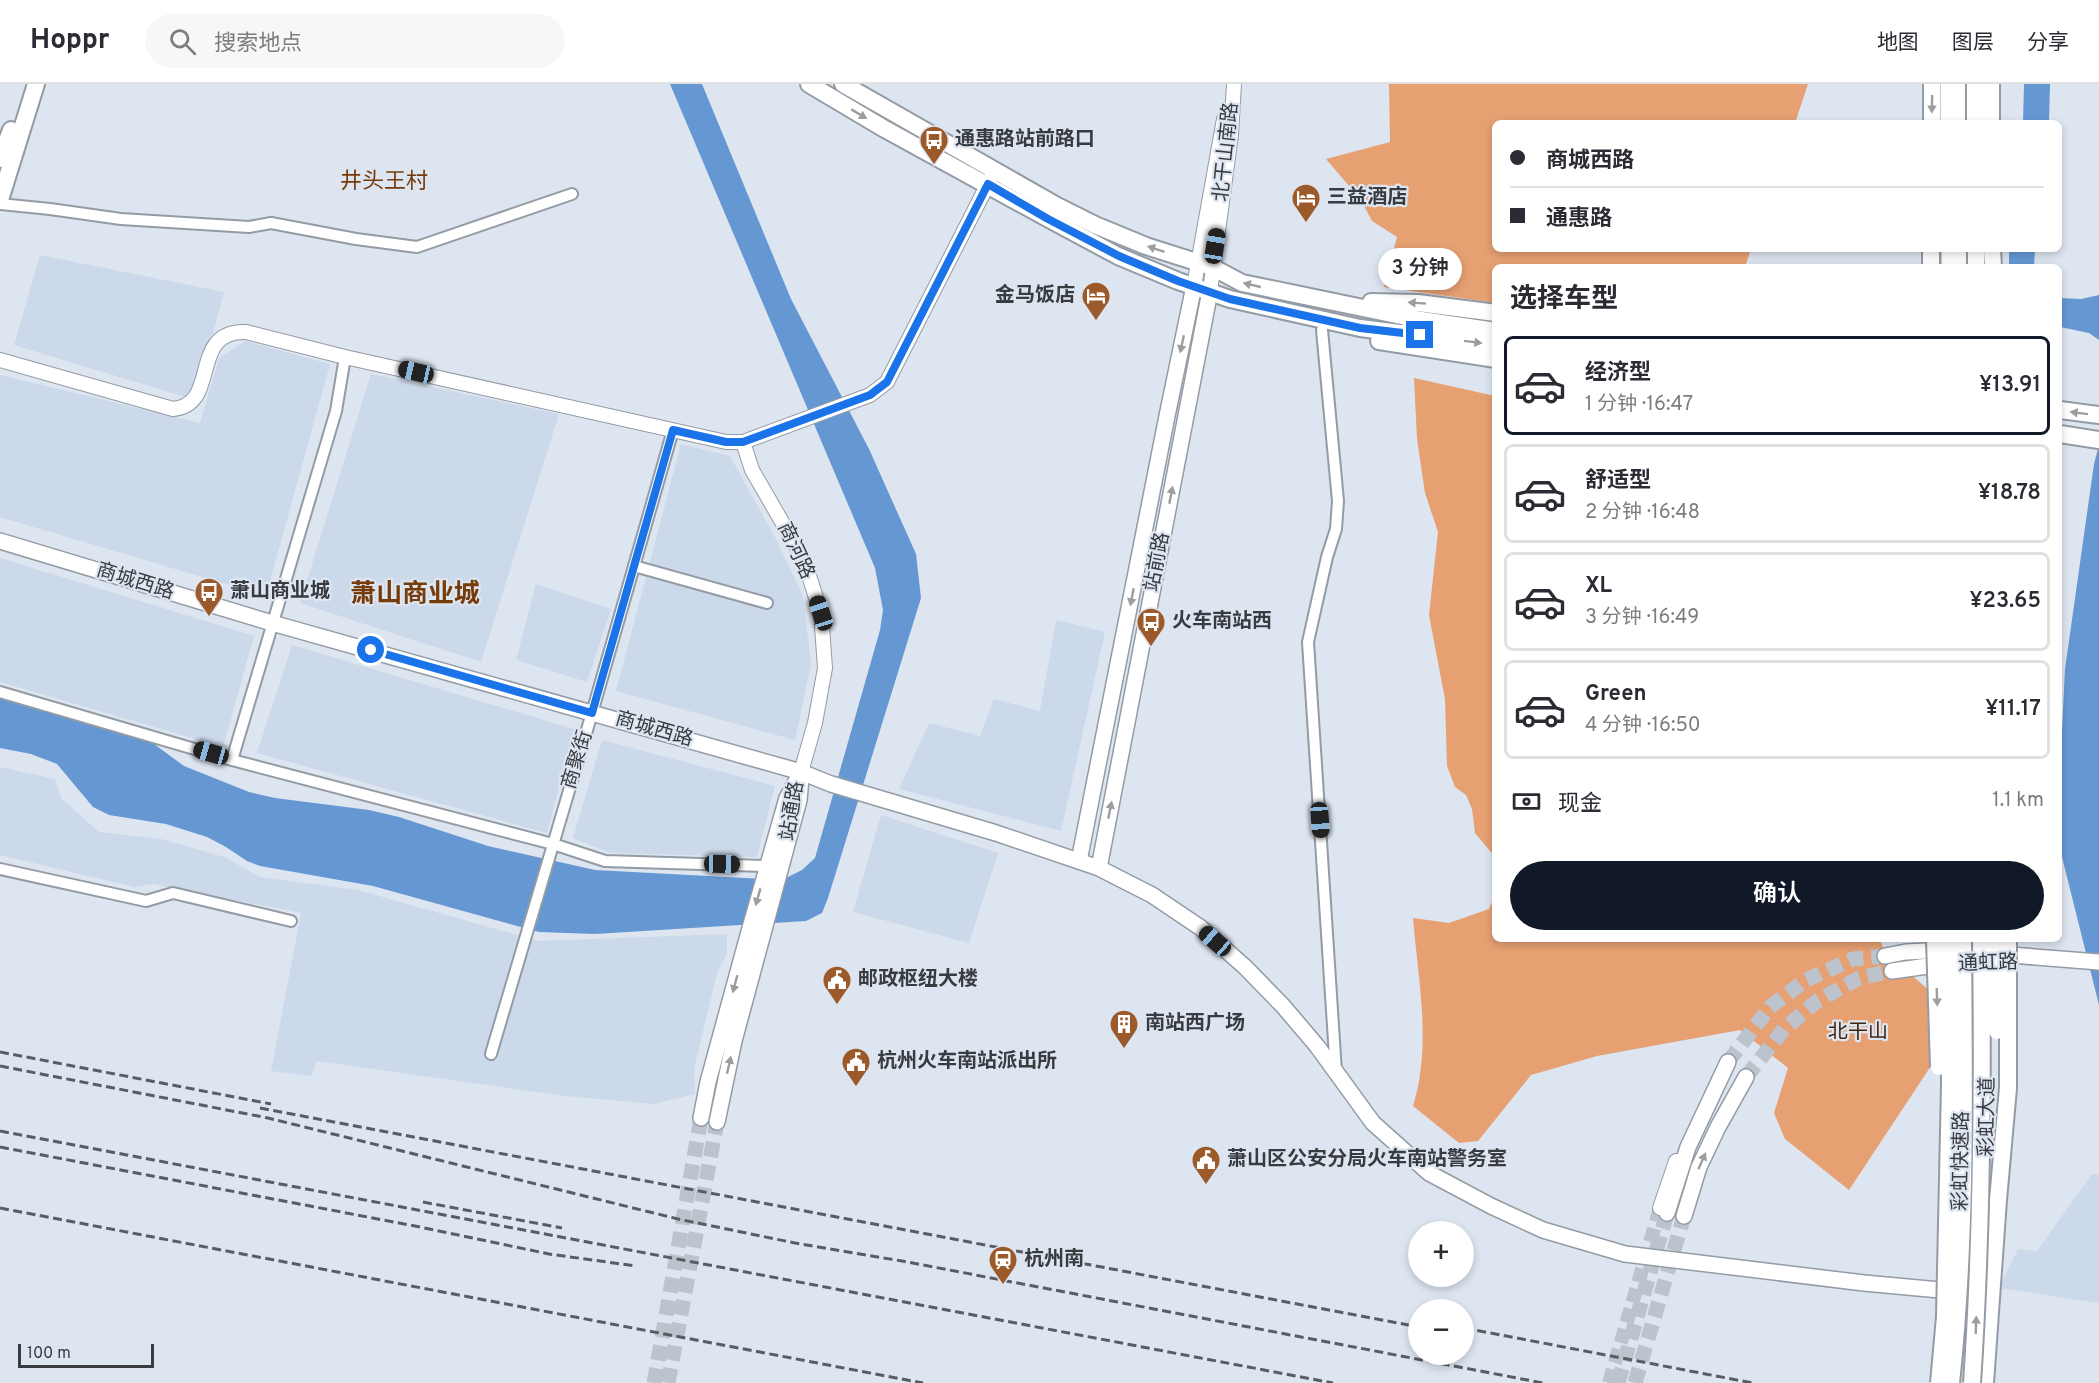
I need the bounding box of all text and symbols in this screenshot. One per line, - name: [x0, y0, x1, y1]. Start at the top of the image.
- search box: [145, 14, 565, 68]
- text: Hoppr: [30, 23, 109, 59]
- icon: search: [166, 25, 199, 58]
- text: 地图: [1877, 30, 1919, 57]
- text: 图层: [1952, 30, 1994, 57]
- text: 分享: [2027, 30, 2069, 57]
- text: 搜索地点: [214, 31, 302, 58]
- one-way arrow: [1927, 94, 1937, 113]
- street label: 北干山南路: [1209, 101, 1245, 203]
- one-way arrow: [851, 108, 868, 118]
- bus stop icon: 通惠路站前路口: [918, 124, 950, 166]
- place label: 通惠路站前路口: [955, 127, 1095, 153]
- text: 商城西路: [1546, 148, 1634, 175]
- district label: 井头王村: [340, 169, 428, 196]
- hotel icon: 三益酒店: [1290, 182, 1322, 224]
- place label: 三益酒店: [1327, 185, 1407, 211]
- text: 通惠路: [1546, 206, 1612, 233]
- car: [1203, 227, 1227, 265]
- one-way arrow: [1147, 244, 1165, 253]
- callout: 3 分钟: [1378, 248, 1462, 290]
- text: 3 分钟: [1392, 256, 1448, 282]
- hotel icon: 金马饭店: [1080, 280, 1112, 322]
- one-way arrow: [1243, 280, 1262, 290]
- place label: 金马饭店: [995, 283, 1075, 309]
- text: 选择车型: [1510, 283, 1618, 317]
- one-way arrow: [1407, 299, 1426, 308]
- route end: [1406, 321, 1433, 348]
- one-way arrow: [1177, 334, 1186, 353]
- one-way arrow: [1463, 338, 1482, 347]
- car: [396, 359, 436, 385]
- icon: car: [1513, 359, 1567, 413]
- text: 经济型: [1585, 360, 1651, 387]
- text: ¥13.91: [1979, 372, 2041, 399]
- text: 1 分钟 · 16:47: [1585, 392, 1693, 418]
- one-way arrow: [2070, 408, 2089, 418]
- icon: car: [1513, 467, 1567, 521]
- text: 舒适型: [1585, 468, 1651, 495]
- text: ¥18.78: [1978, 480, 2041, 507]
- one-way arrow: [1167, 485, 1176, 504]
- text: 2 分钟 · 16:48: [1585, 500, 1700, 526]
- street label: 商河路: [771, 518, 819, 584]
- street label: 站前路: [1140, 530, 1176, 594]
- street label: 商城西路: [93, 558, 177, 606]
- text: XL: [1585, 573, 1612, 600]
- icon: car: [1513, 575, 1567, 629]
- bus stop icon: 萧山商业城: [193, 576, 225, 618]
- place label: 萧山商业城: [230, 579, 330, 605]
- district label: 萧山商业城: [350, 579, 480, 612]
- one-way arrow: [1127, 587, 1136, 606]
- text: ¥23.65: [1970, 588, 2041, 615]
- car: [807, 593, 835, 633]
- text: 3 分钟 · 16:49: [1585, 605, 1699, 631]
- bus stop icon: 火车南站西: [1135, 606, 1167, 648]
- place label: 火车南站西: [1172, 609, 1272, 635]
- route start: [357, 636, 384, 663]
- text: Green: [1585, 681, 1647, 708]
- icon: car: [1513, 683, 1567, 737]
- text: ¥11.17: [1985, 696, 2041, 723]
- street label: 商城西路: [612, 706, 696, 754]
- text: 4 分钟 · 16:50: [1585, 713, 1701, 739]
- street label: 商聚街: [557, 728, 599, 792]
- car: [191, 739, 231, 767]
- street label: 站通路: [775, 779, 811, 843]
- icon: cash: [1510, 785, 1543, 818]
- text: 1.1 km: [1992, 788, 2044, 814]
- text: 现金: [1558, 791, 1602, 818]
- one-way arrow: [1106, 801, 1115, 820]
- car: [1310, 801, 1330, 839]
- car: [704, 855, 740, 873]
- button: 确认: [1510, 861, 2044, 930]
- one-way arrow: [753, 888, 762, 906]
- car: [1196, 922, 1234, 960]
- street label: 通虹路: [1958, 950, 2018, 978]
- public building icon: 邮政枢纽大楼: [821, 964, 853, 1006]
- place label: 邮政枢纽大楼: [858, 967, 978, 993]
- one-way arrow: [729, 975, 739, 993]
- one-way arrow: [1932, 988, 1941, 1007]
- building icon: 南站西广场: [1108, 1008, 1140, 1050]
- place label: 南站西广场: [1145, 1011, 1245, 1037]
- park label: 北干山: [1828, 1020, 1888, 1046]
- public building icon: 杭州火车南站派出所: [840, 1046, 872, 1088]
- place label: 杭州火车南站派出所: [877, 1049, 1057, 1075]
- one-way arrow: [725, 1055, 734, 1074]
- street label: 彩虹大道: [1974, 1077, 2002, 1157]
- street label: 彩虹快速路: [1948, 1111, 1976, 1211]
- public building icon: 萧山区公安分局火车南站警务室: [1190, 1144, 1222, 1186]
- place label: 萧山区公安分局火车南站警务室: [1227, 1147, 1507, 1173]
- one-way arrow: [1698, 1152, 1707, 1169]
- map controls: [1408, 1221, 1474, 1365]
- button: +: [1408, 1221, 1474, 1287]
- station icon: 杭州南: [987, 1244, 1019, 1286]
- place label: 杭州南: [1024, 1247, 1084, 1273]
- button: −: [1408, 1299, 1474, 1365]
- one-way arrow: [1971, 1315, 1980, 1334]
- scale bar: [18, 1341, 154, 1368]
- text: 100 m: [27, 1344, 71, 1364]

